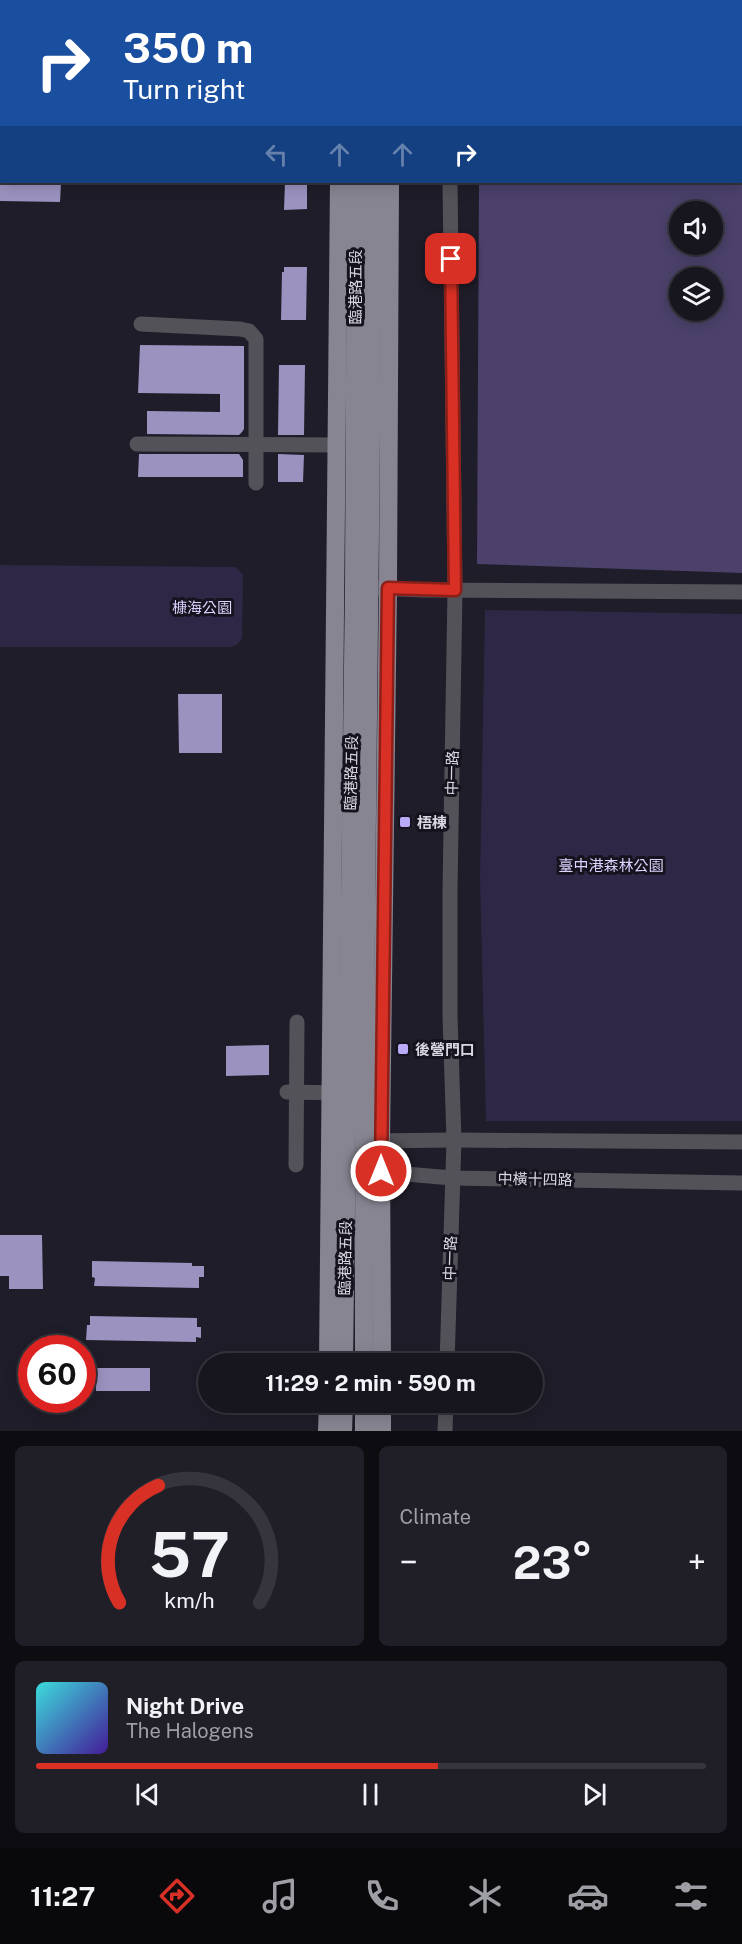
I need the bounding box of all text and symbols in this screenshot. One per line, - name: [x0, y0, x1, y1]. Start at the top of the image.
- text: 350 m: [123, 23, 253, 72]
- icon: right: [24, 24, 102, 102]
- text: Turn right: [123, 73, 246, 105]
- icon: left: [260, 138, 293, 171]
- icon: ahead: [323, 138, 356, 171]
- icon: ahead: [386, 138, 419, 171]
- icon: right: [449, 138, 482, 171]
- map controls: [669, 201, 723, 321]
- button: sound: [669, 201, 723, 255]
- pin: [425, 233, 476, 284]
- icon: arrive: [434, 242, 467, 275]
- street label: 臨港路五段: [347, 249, 364, 325]
- button: layers: [669, 267, 723, 321]
- park label: 槺海公園: [172, 599, 232, 616]
- street label: 臨港路五段: [342, 735, 360, 811]
- street label: 中一路: [443, 750, 461, 796]
- place label: 梧棟: [417, 814, 447, 831]
- marker: 梧棟: [398, 815, 412, 829]
- park label: 臺中港森林公園: [558, 857, 664, 874]
- place label: 後營門口: [415, 1041, 475, 1058]
- marker: 後營門口: [396, 1042, 410, 1056]
- position arrow: [349, 1139, 413, 1203]
- street label: 中橫十四路: [497, 1170, 573, 1188]
- street label: 臨港路五段: [336, 1220, 354, 1296]
- street label: 中一路: [441, 1235, 459, 1281]
- speed limit sign: 60: [18, 1335, 96, 1413]
- text: 11:29 · 2 min · 590 m: [265, 1370, 476, 1396]
- text: Climate: [400, 1505, 471, 1529]
- text: 57: [149, 1518, 230, 1591]
- text: 23°: [513, 1536, 593, 1589]
- text: −: [400, 1543, 418, 1581]
- text: +: [688, 1543, 706, 1581]
- text: km/h: [164, 1588, 214, 1613]
- text: Night Drive: [126, 1693, 244, 1719]
- text: The Halogens: [126, 1719, 254, 1743]
- icon: previous: [131, 1778, 164, 1811]
- icon: pause: [354, 1778, 387, 1811]
- icon: next: [578, 1778, 611, 1811]
- icon: directions: [156, 1875, 198, 1917]
- icon: music: [259, 1875, 301, 1917]
- icon: phone: [361, 1875, 403, 1917]
- icon: climate: [464, 1875, 506, 1917]
- icon: car: [567, 1875, 609, 1917]
- icon: filters: [670, 1875, 712, 1917]
- text: 11:27: [30, 1880, 95, 1912]

